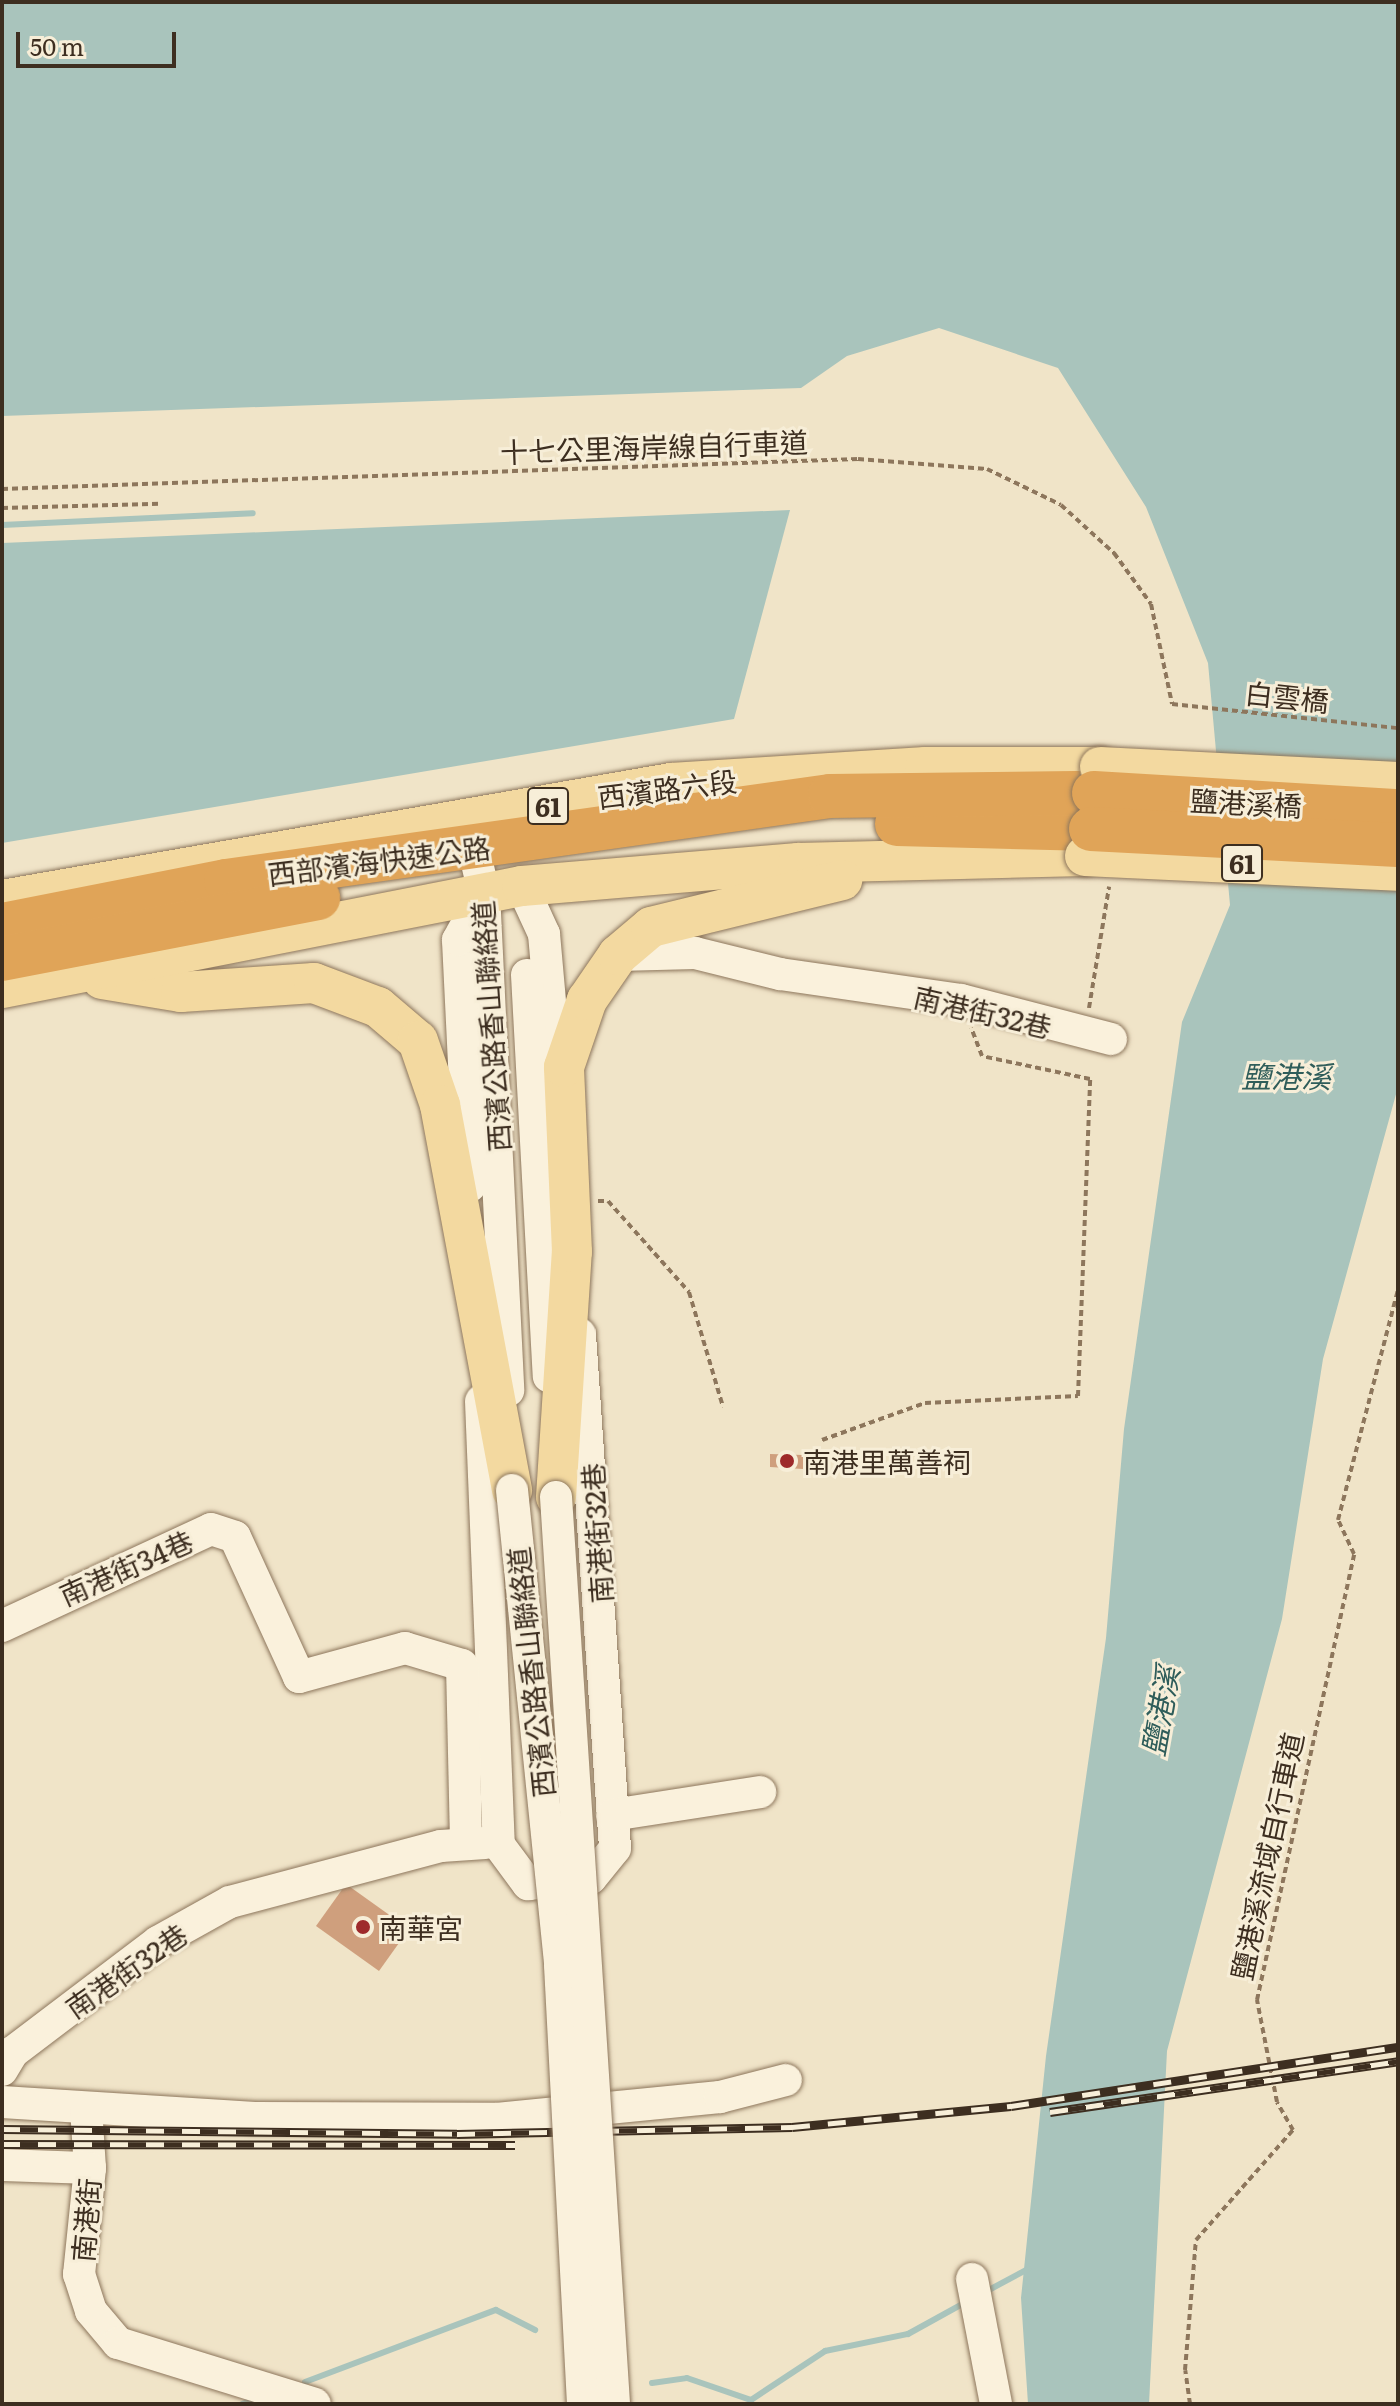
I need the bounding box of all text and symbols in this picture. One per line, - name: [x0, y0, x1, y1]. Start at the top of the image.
- scale bar: [20, 16, 180, 66]
- text: 50 m: [30, 28, 84, 63]
- street label: 十七公里海岸線自行車道: [500, 424, 808, 468]
- street label: 白雲橋: [1243, 675, 1331, 717]
- street label: 西濱路六段: [595, 763, 739, 813]
- street label: 鹽港溪橋: [1189, 782, 1303, 822]
- road number: 61: [526, 784, 570, 828]
- street label: 西部濱海快速公路: [266, 830, 492, 890]
- road number: 61: [1220, 841, 1264, 885]
- street label: 西濱公路香山聯絡道: [464, 899, 516, 1153]
- street label: 南港街32巷: [911, 979, 1055, 1043]
- water label: 鹽港溪: [1241, 1057, 1331, 1093]
- place label: 南港里萬善祠: [803, 1444, 971, 1478]
- marker: 南港里萬善祠: [778, 1452, 796, 1470]
- street label: 南港街32巷: [574, 1462, 618, 1604]
- street label: 南港街34巷: [54, 1523, 198, 1611]
- street label: 西濱公路香山聯絡道: [500, 1545, 560, 1799]
- water label: 鹽港溪: [1133, 1664, 1185, 1758]
- street label: 鹽港溪流域自行車道: [1223, 1729, 1309, 1983]
- place label: 南華宮: [379, 1910, 463, 1944]
- street label: 南港街32巷: [59, 1916, 193, 2024]
- marker: 南華宮: [354, 1918, 372, 1936]
- street label: 南港街: [65, 2177, 105, 2263]

